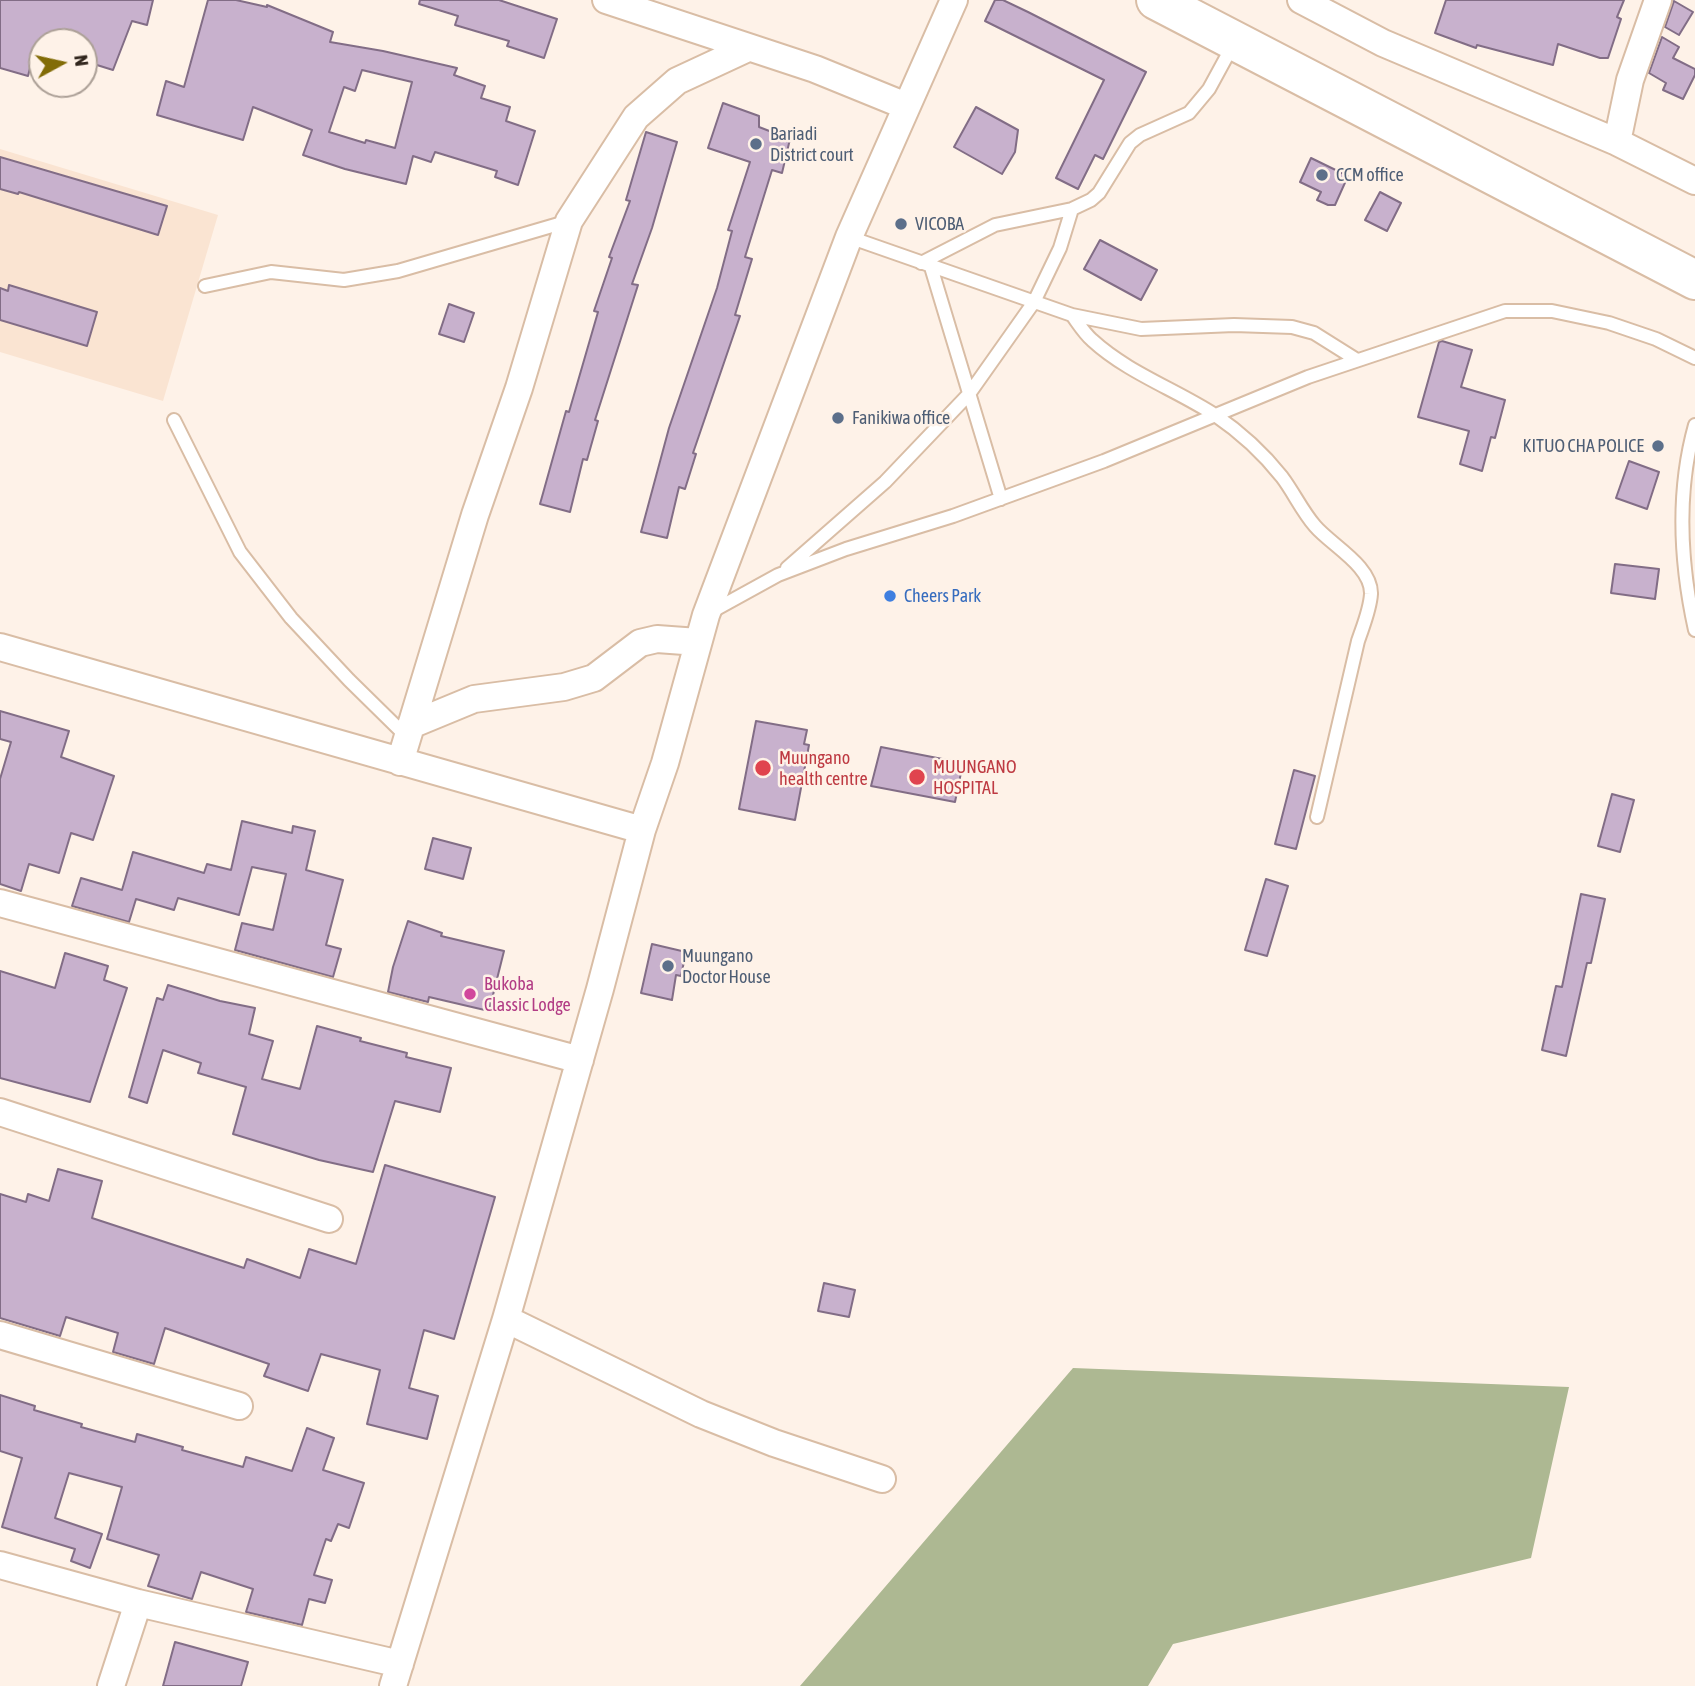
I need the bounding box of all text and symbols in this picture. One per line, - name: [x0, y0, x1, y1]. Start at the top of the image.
- north arrow: [28, 28, 98, 98]
- text: N: [70, 53, 93, 67]
- place label: Bariadi District court: [770, 123, 854, 166]
- marker: Bariadi District court: [748, 136, 764, 152]
- place label: CCM office: [1336, 164, 1404, 186]
- marker: CCM office: [1314, 167, 1330, 183]
- place label: VICOBA: [915, 213, 964, 235]
- marker: VICOBA: [893, 216, 909, 232]
- place label: Fanikiwa office: [852, 407, 950, 429]
- marker: Fanikiwa office: [830, 410, 846, 426]
- place label: KITUO CHA POLICE: [1523, 435, 1644, 457]
- marker: KITUO CHA POLICE: [1650, 438, 1666, 454]
- place label: Cheers Park: [904, 585, 981, 607]
- marker: Cheers Park: [882, 588, 898, 604]
- place label: Muungano health centre: [779, 747, 868, 790]
- place label: MUUNGANO HOSPITAL: [933, 756, 1016, 798]
- marker: Muungano health centre: [753, 758, 773, 778]
- marker: MUUNGANO HOSPITAL: [907, 767, 927, 787]
- place label: Muungano Doctor House: [682, 945, 771, 988]
- marker: Muungano Doctor House: [660, 958, 676, 974]
- place label: Bukoba Classic Lodge: [484, 973, 571, 1016]
- marker: Bukoba Classic Lodge: [462, 986, 478, 1002]

